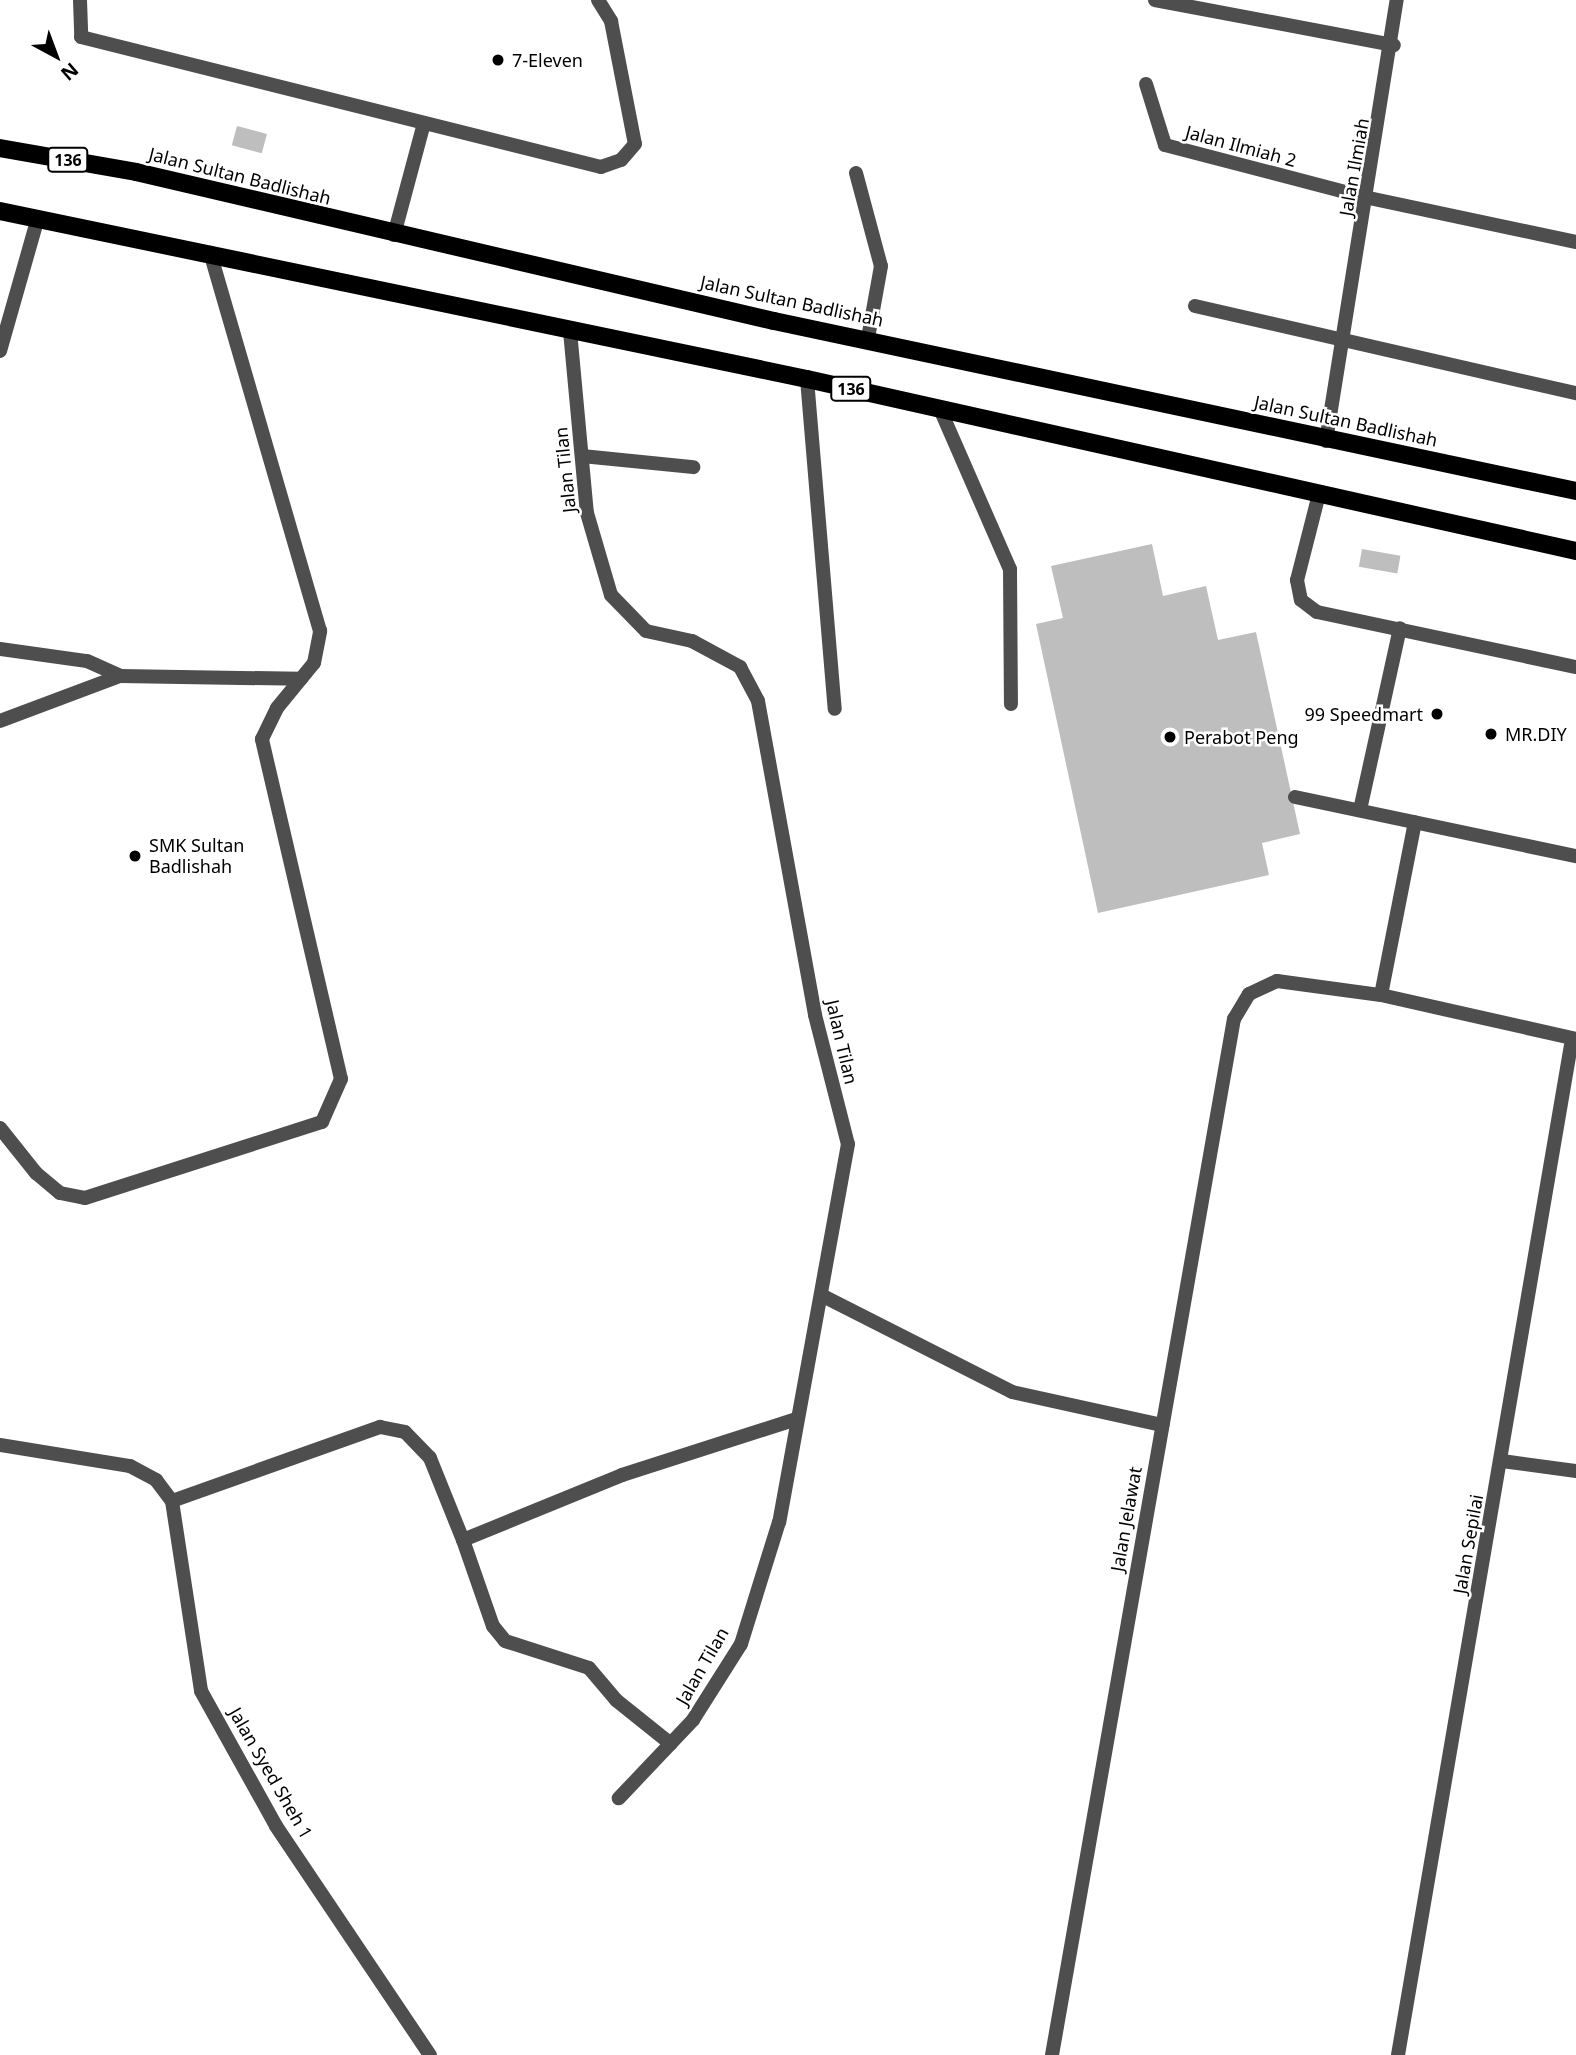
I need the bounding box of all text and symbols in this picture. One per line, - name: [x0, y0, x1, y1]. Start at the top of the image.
- north arrow: [21, 21, 91, 91]
- place label: 7-Eleven: [512, 49, 583, 71]
- marker: 7-Eleven: [490, 52, 506, 68]
- text: N: [55, 57, 84, 87]
- street label: Jalan Ilmiah: [1335, 116, 1373, 218]
- street label: Jalan Ilmiah 2: [1183, 121, 1299, 171]
- street label: Jalan Sultan Badlishah: [147, 143, 333, 209]
- road number: 136: [47, 148, 89, 172]
- street label: Jalan Sultan Badlishah: [698, 271, 886, 331]
- road number: 136: [830, 376, 872, 402]
- street label: Jalan Sultan Badlishah: [1252, 391, 1440, 451]
- street label: Jalan Tilan: [550, 426, 580, 514]
- place label: 99 Speedmart: [1305, 703, 1423, 725]
- marker: 99 Speedmart: [1429, 706, 1445, 722]
- place label: MR.DIY: [1505, 723, 1567, 745]
- place label: Perabot Peng: [1184, 726, 1299, 748]
- marker: MR.DIY: [1483, 726, 1499, 742]
- marker: Perabot Peng: [1162, 729, 1178, 745]
- place label: SMK Sultan Badlishah: [149, 835, 244, 878]
- marker: SMK Sultan Badlishah: [127, 848, 143, 864]
- street label: Jalan Tilan: [822, 998, 862, 1086]
- street label: Jalan Jelawat: [1106, 1465, 1146, 1573]
- street label: Jalan Sepilai: [1449, 1493, 1487, 1595]
- street label: Jalan Tilan: [671, 1623, 733, 1709]
- street label: Jalan Syed Sheh 1: [225, 1704, 317, 1842]

